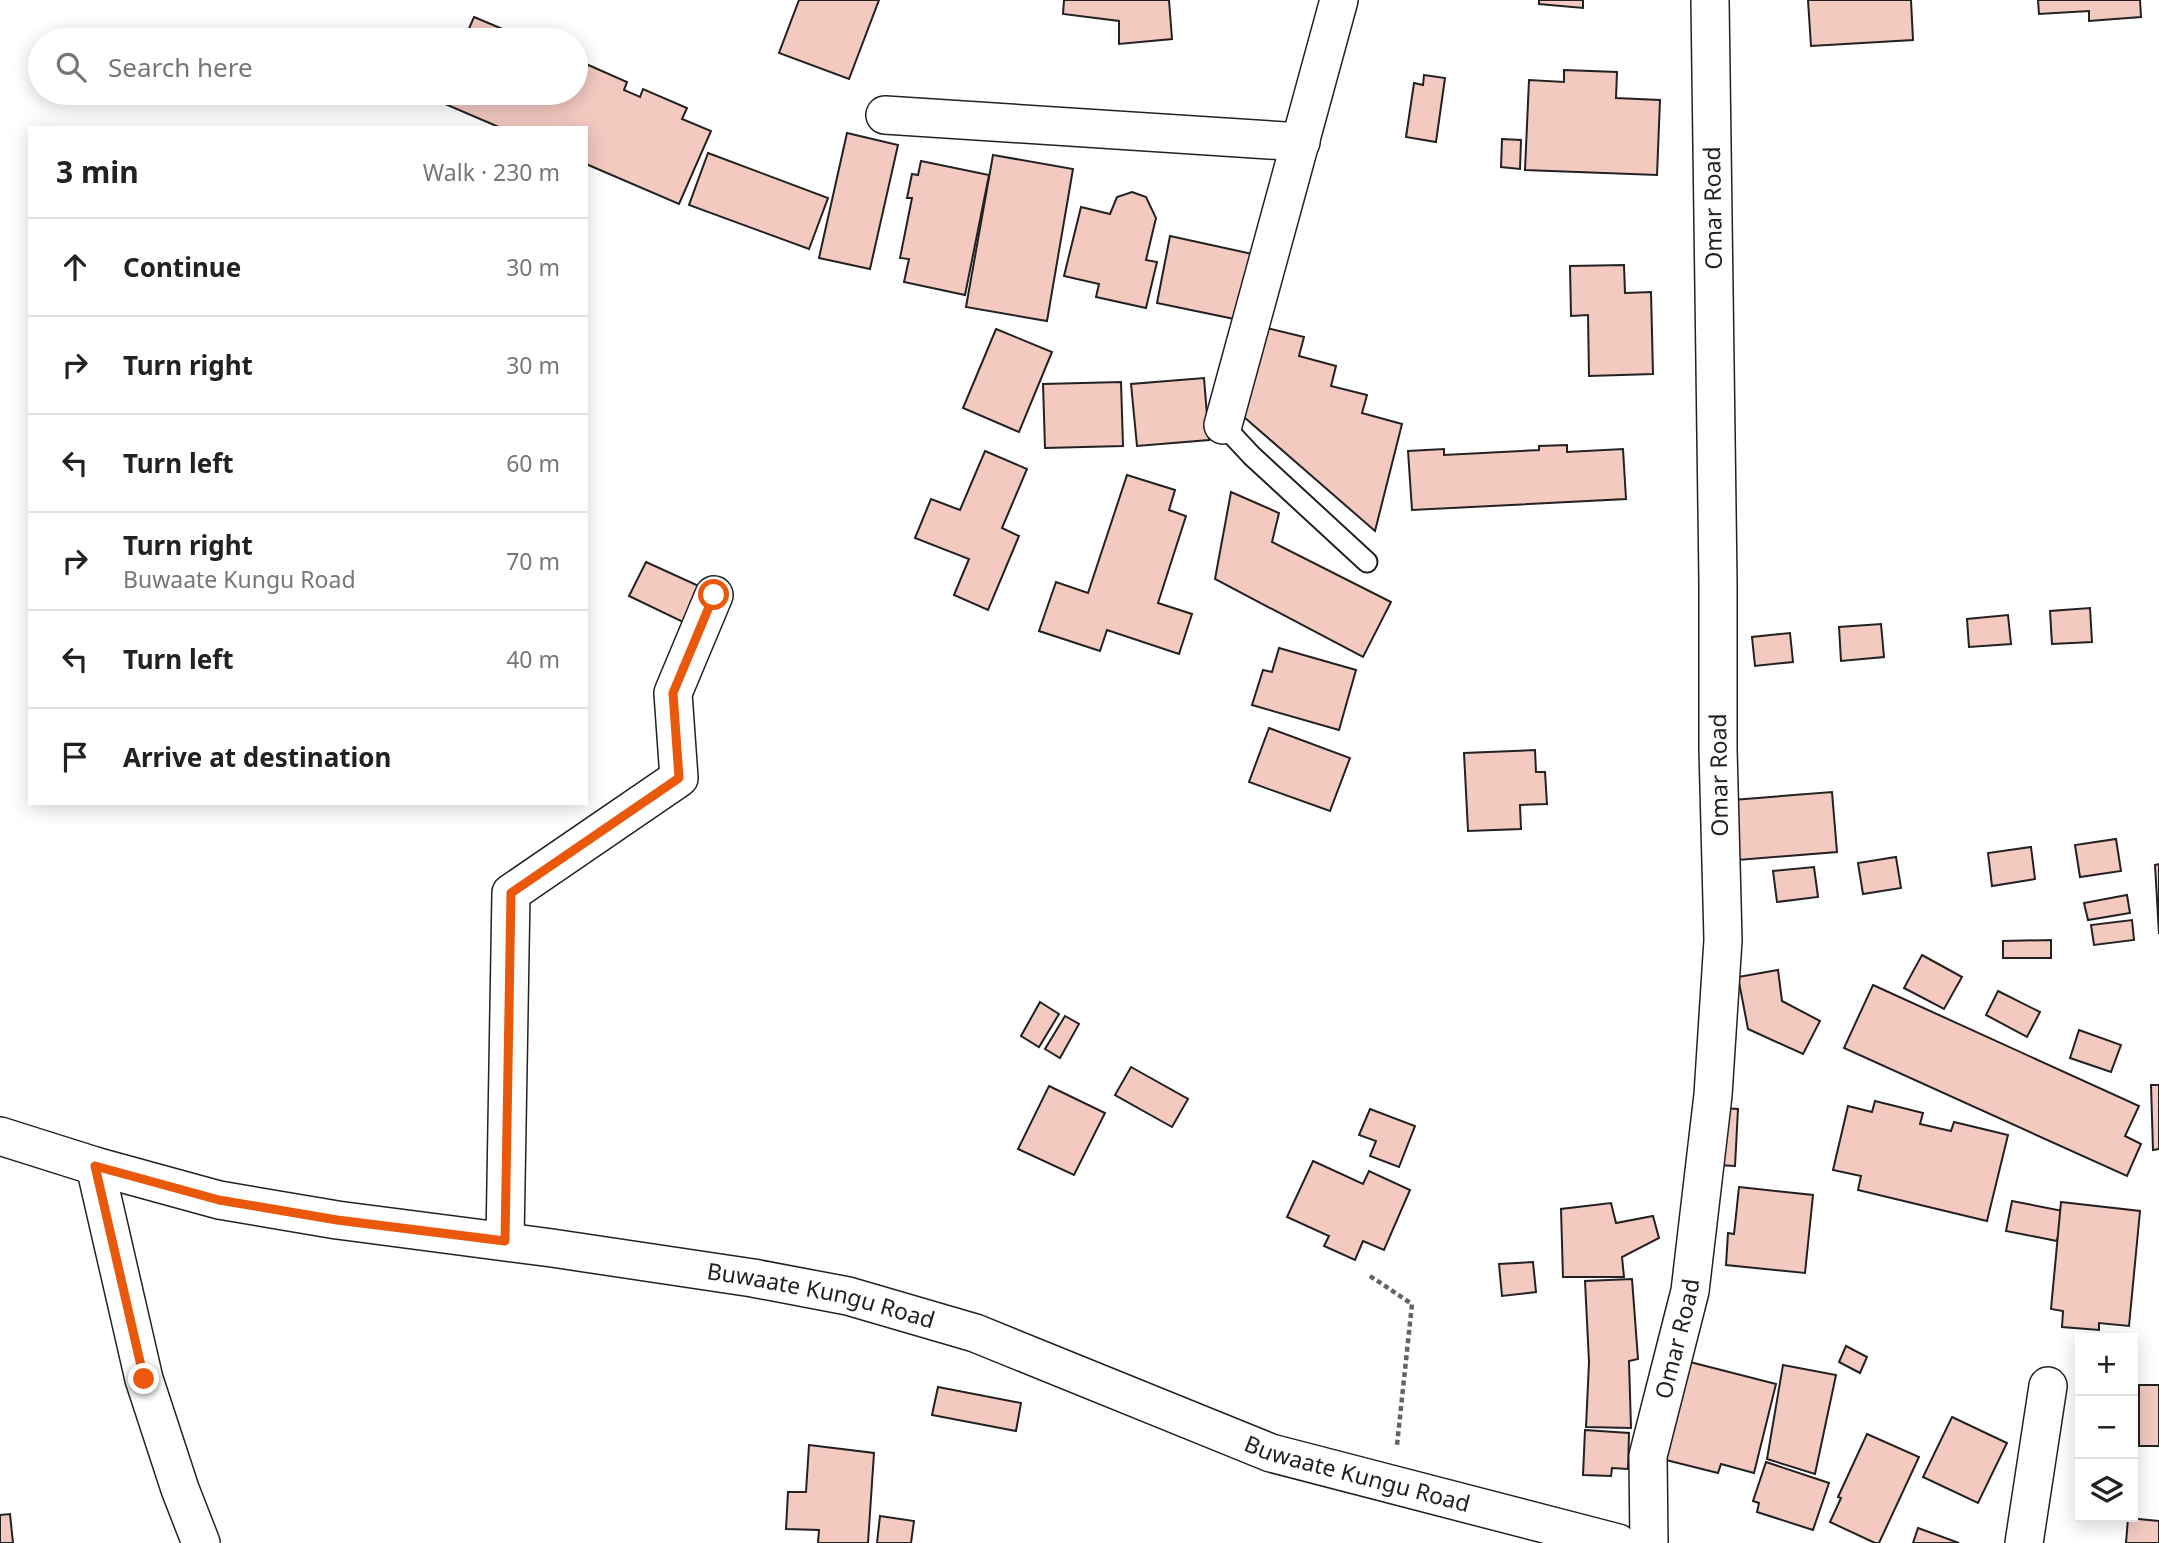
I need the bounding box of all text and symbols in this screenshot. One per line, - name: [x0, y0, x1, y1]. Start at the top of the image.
- search box: [28, 28, 588, 105]
- icon: search: [52, 48, 90, 86]
- text: Search here: [108, 49, 253, 85]
- street label: Omar Road: [1695, 146, 1729, 270]
- text: 3 min: [56, 151, 139, 192]
- text: Walk · 230 m: [423, 156, 560, 188]
- icon: ahead: [56, 248, 94, 286]
- text: Continue: [123, 249, 241, 285]
- text: 30 m: [506, 251, 560, 283]
- icon: right: [56, 346, 94, 384]
- text: Turn right: [123, 347, 253, 383]
- text: 30 m: [506, 349, 560, 381]
- icon: left: [56, 444, 94, 482]
- text: Turn left: [123, 445, 234, 481]
- text: 60 m: [506, 447, 560, 479]
- text: Turn right: [123, 527, 253, 563]
- icon: right: [56, 542, 94, 580]
- text: 70 m: [506, 545, 560, 577]
- text: Buwaate Kungu Road: [123, 563, 356, 595]
- route start: [698, 579, 729, 610]
- icon: left: [56, 640, 94, 678]
- text: Turn left: [123, 641, 234, 677]
- text: 40 m: [506, 643, 560, 675]
- street label: Omar Road: [1701, 713, 1735, 837]
- icon: arrive: [56, 738, 94, 776]
- text: Arrive at destination: [123, 739, 392, 775]
- street label: Buwaate Kungu Road: [705, 1254, 939, 1335]
- street label: Omar Road: [1646, 1277, 1706, 1402]
- map controls: [2075, 1333, 2138, 1522]
- button: +: [2075, 1333, 2138, 1396]
- route end: [128, 1363, 159, 1394]
- button: −: [2075, 1396, 2138, 1459]
- street label: Buwaate Kungu Road: [1240, 1427, 1474, 1519]
- button: layers: [2075, 1459, 2138, 1522]

